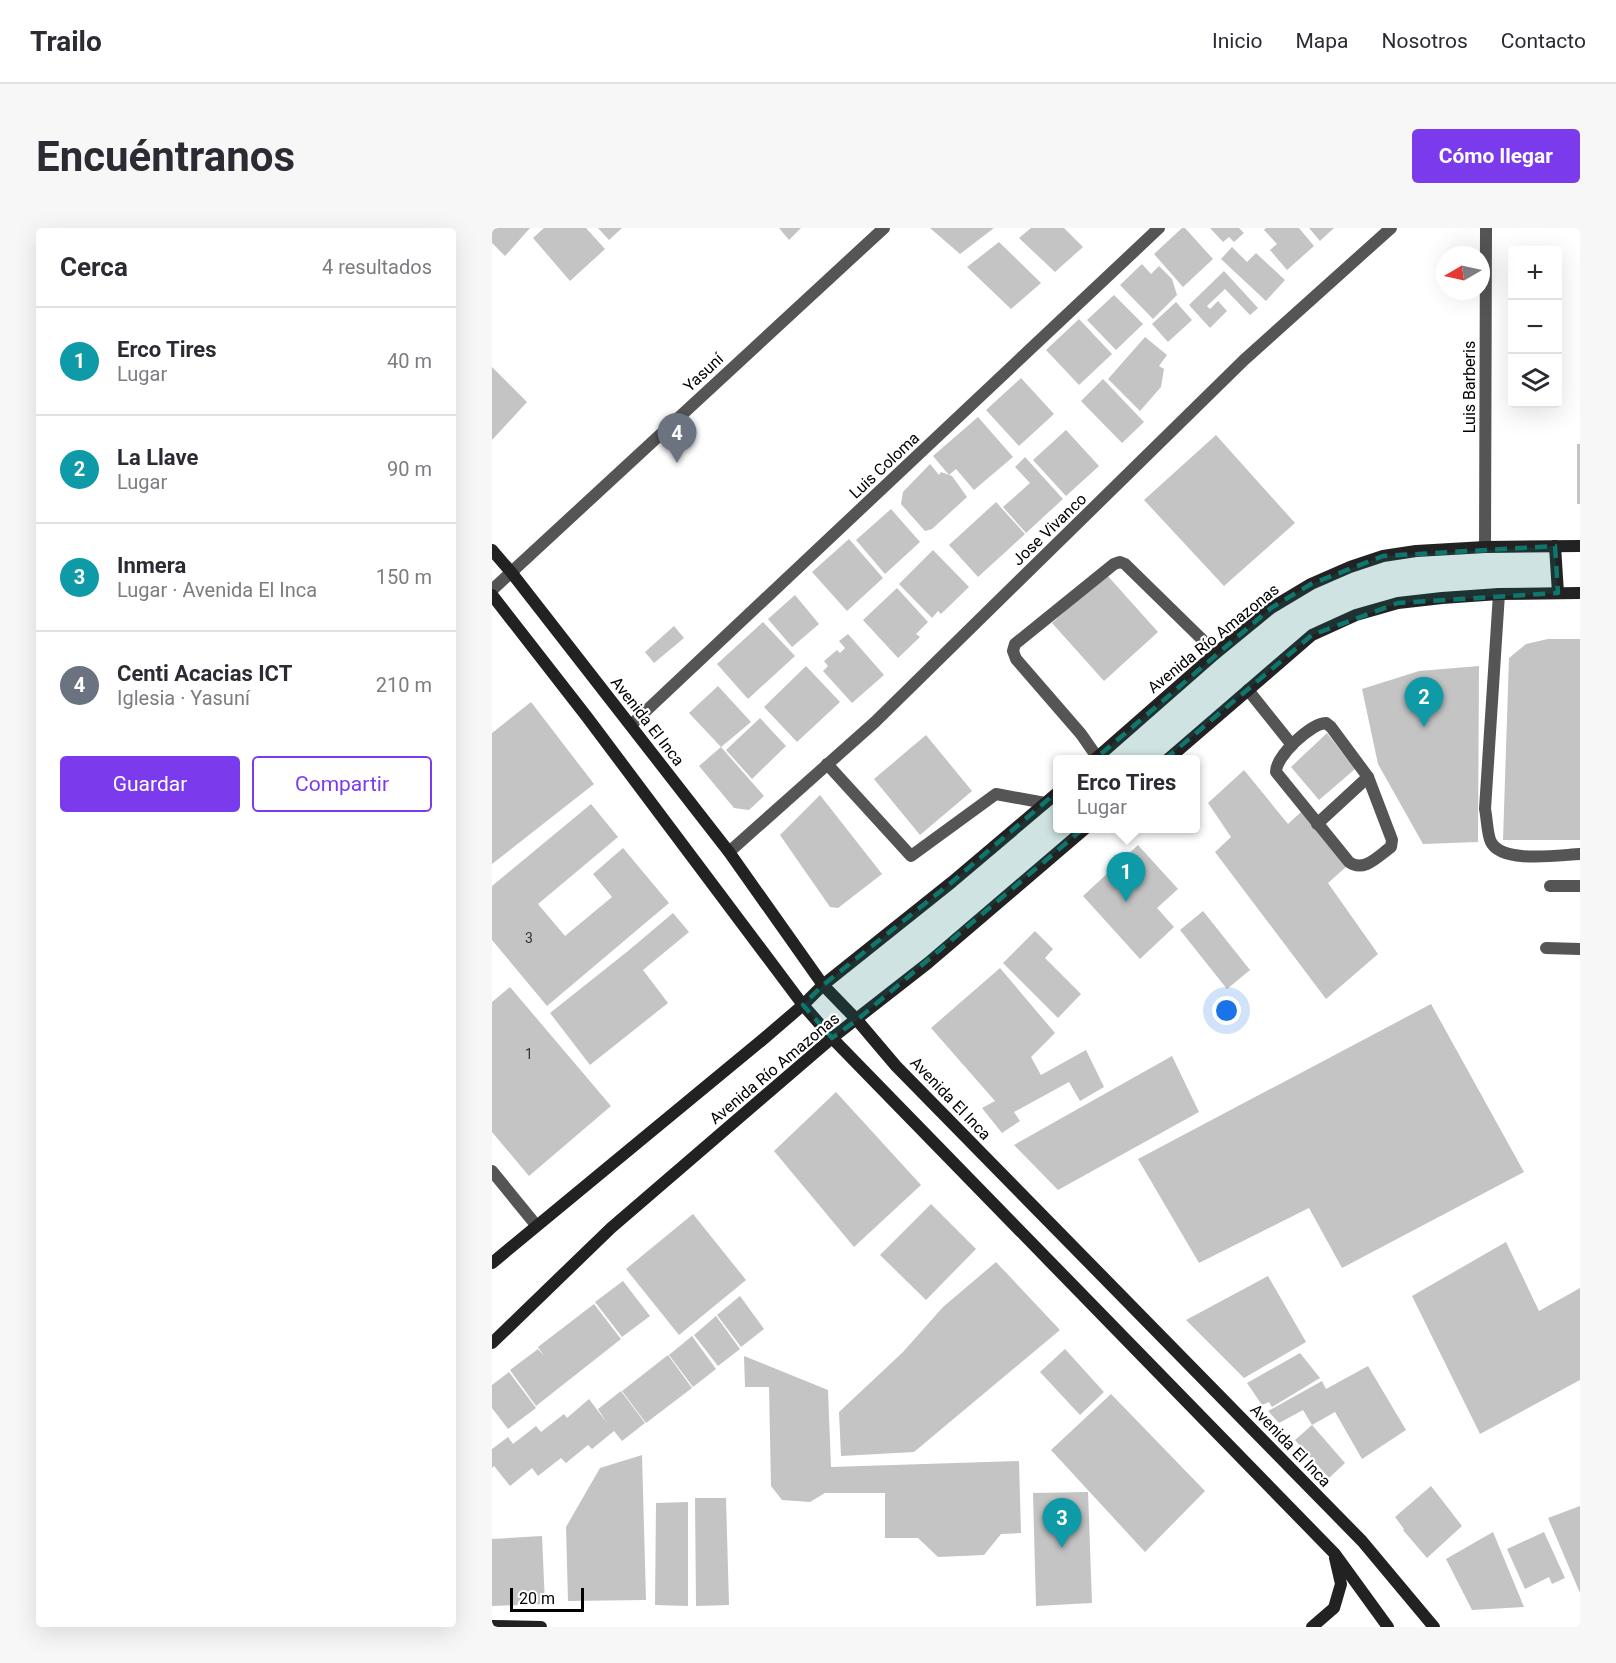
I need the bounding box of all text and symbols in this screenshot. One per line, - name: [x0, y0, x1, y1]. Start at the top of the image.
- text: Trailo: [30, 25, 102, 58]
- text: Inicio: [1212, 29, 1262, 53]
- text: Mapa: [1295, 29, 1348, 53]
- text: Nosotros: [1381, 29, 1468, 53]
- text: Contacto: [1501, 29, 1586, 53]
- button: Cómo llegar: [1412, 129, 1580, 183]
- text: Encuéntranos: [36, 132, 295, 181]
- north arrow: [1436, 246, 1490, 300]
- map controls: [1508, 246, 1562, 408]
- button: +: [1508, 246, 1562, 300]
- text: Cerca: [60, 252, 128, 282]
- text: 4 resultados: [322, 255, 432, 279]
- button: −: [1508, 300, 1562, 354]
- text: Erco Tires: [117, 337, 217, 362]
- street label: Luis Barberis: [1460, 341, 1479, 433]
- street label: Yasuní: [679, 348, 728, 396]
- text: 1: [74, 349, 85, 373]
- text: 40 m: [387, 349, 432, 373]
- button: layers: [1508, 354, 1562, 408]
- text: Lugar: [117, 362, 167, 386]
- pin: 4: [658, 414, 696, 463]
- street label: Luis Coloma: [845, 428, 923, 502]
- text: La Llave: [117, 445, 198, 470]
- text: 2: [74, 457, 85, 481]
- text: 90 m: [387, 457, 432, 481]
- text: Lugar: [117, 470, 167, 494]
- street label: Jose Vivanco: [1008, 489, 1090, 569]
- text: Inmera: [117, 553, 186, 578]
- text: 3: [74, 565, 85, 589]
- text: 150 m: [376, 565, 432, 589]
- text: Lugar · Avenida El Inca: [117, 578, 317, 602]
- street label: Avenida Río Amazonas: [1144, 580, 1283, 697]
- text: Centi Acacias ICT: [117, 661, 292, 686]
- text: 4: [74, 673, 85, 697]
- text: 210 m: [376, 673, 432, 697]
- street label: Avenida El Inca: [607, 673, 688, 770]
- pin: 2: [1404, 678, 1444, 727]
- text: Iglesia · Yasuní: [117, 686, 250, 710]
- popup: [1053, 755, 1200, 833]
- button: Guardar: [60, 756, 240, 812]
- button: Compartir: [252, 756, 432, 812]
- text: Erco Tires: [1077, 770, 1176, 795]
- text: Lugar: [1077, 795, 1127, 819]
- pin: 1: [1106, 852, 1146, 902]
- house number: 3: [525, 930, 533, 946]
- your location: [1212, 996, 1241, 1025]
- street label: Avenida Río Amazonas: [706, 1009, 843, 1128]
- house number: 1: [525, 1046, 533, 1062]
- street label: Avenida El Inca: [906, 1053, 995, 1144]
- street label: Avenida El Inca: [1246, 1400, 1335, 1491]
- pin: 3: [1042, 1498, 1082, 1548]
- scale bar: [510, 1585, 584, 1612]
- text: 20 m: [519, 1589, 555, 1608]

